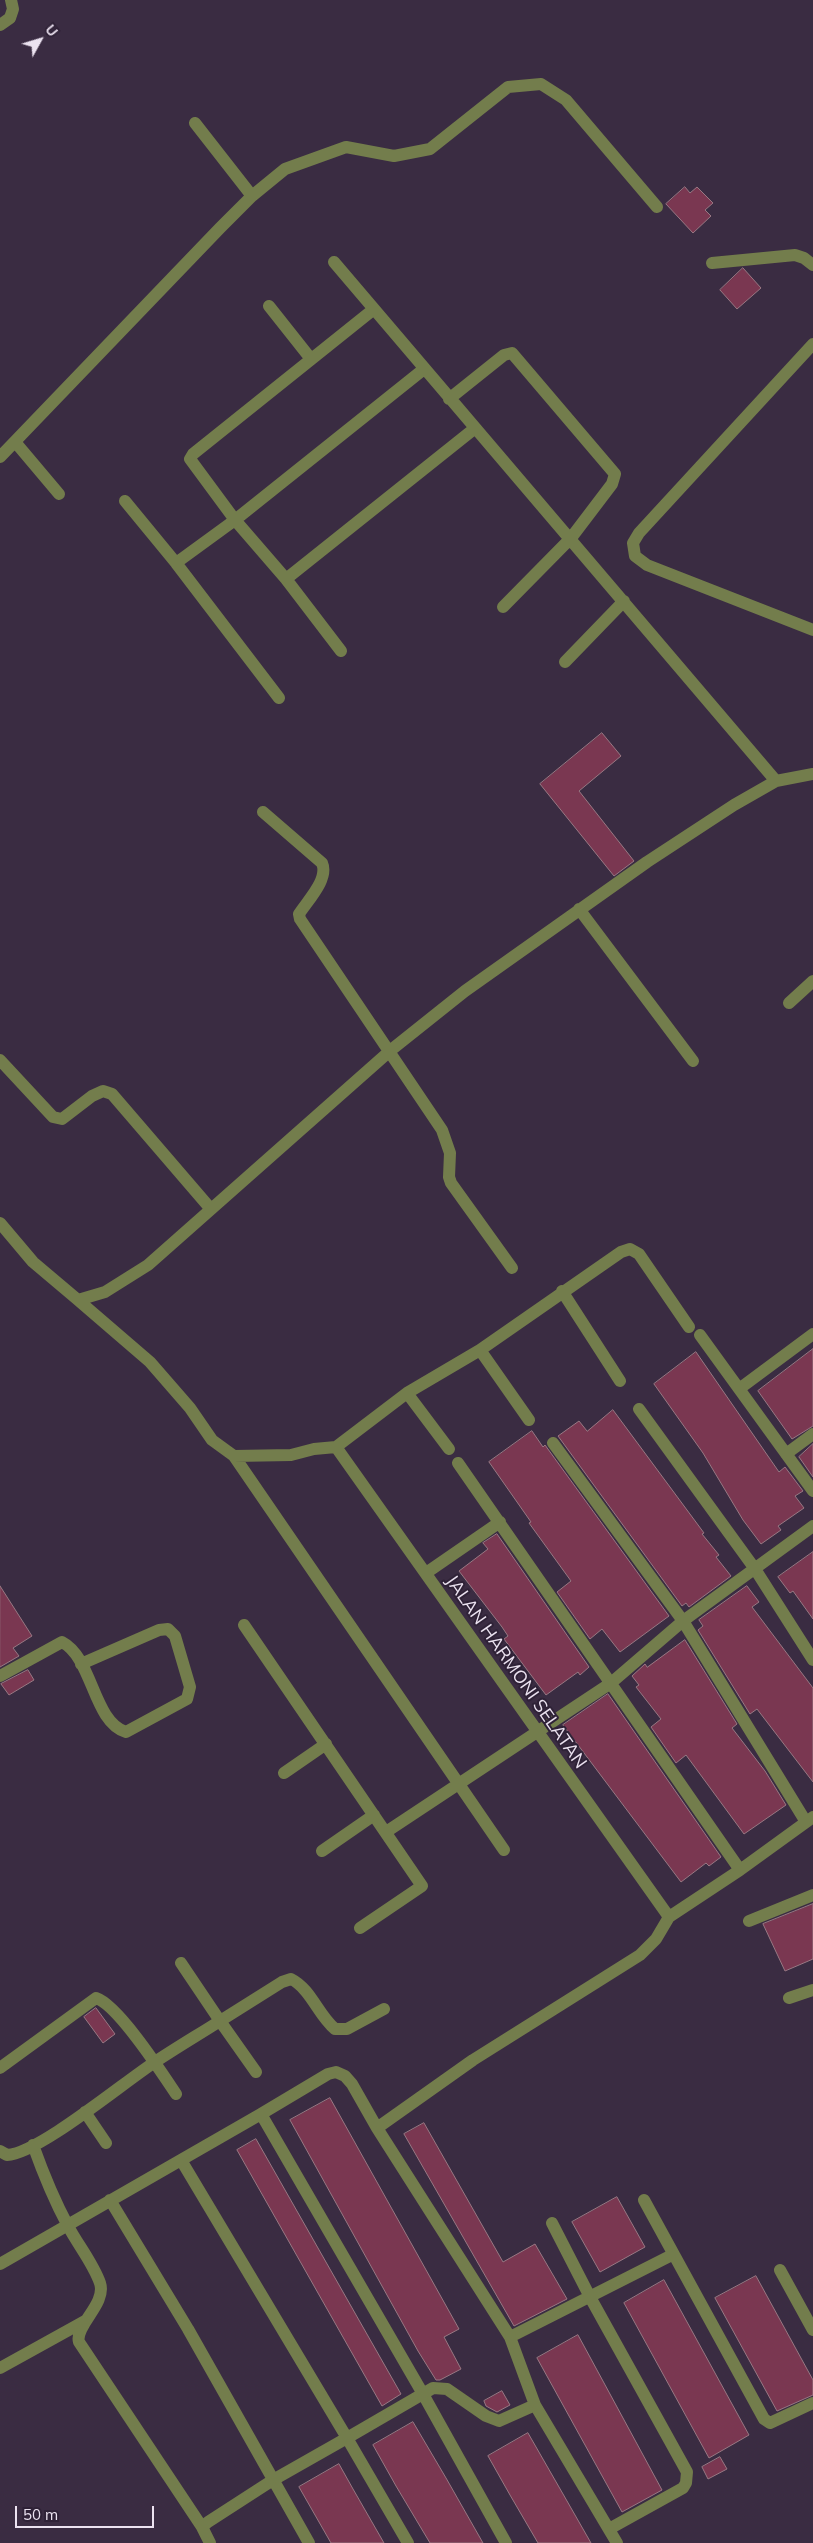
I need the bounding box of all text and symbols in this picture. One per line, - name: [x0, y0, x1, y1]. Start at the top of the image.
- north arrow: [15, 15, 65, 65]
- text: U: [41, 21, 62, 40]
- street label: JALAN HARMONI SELATAN: [441, 1571, 591, 1773]
- scale bar: [18, 2496, 156, 2528]
- text: 50 m: [23, 2505, 58, 2524]

